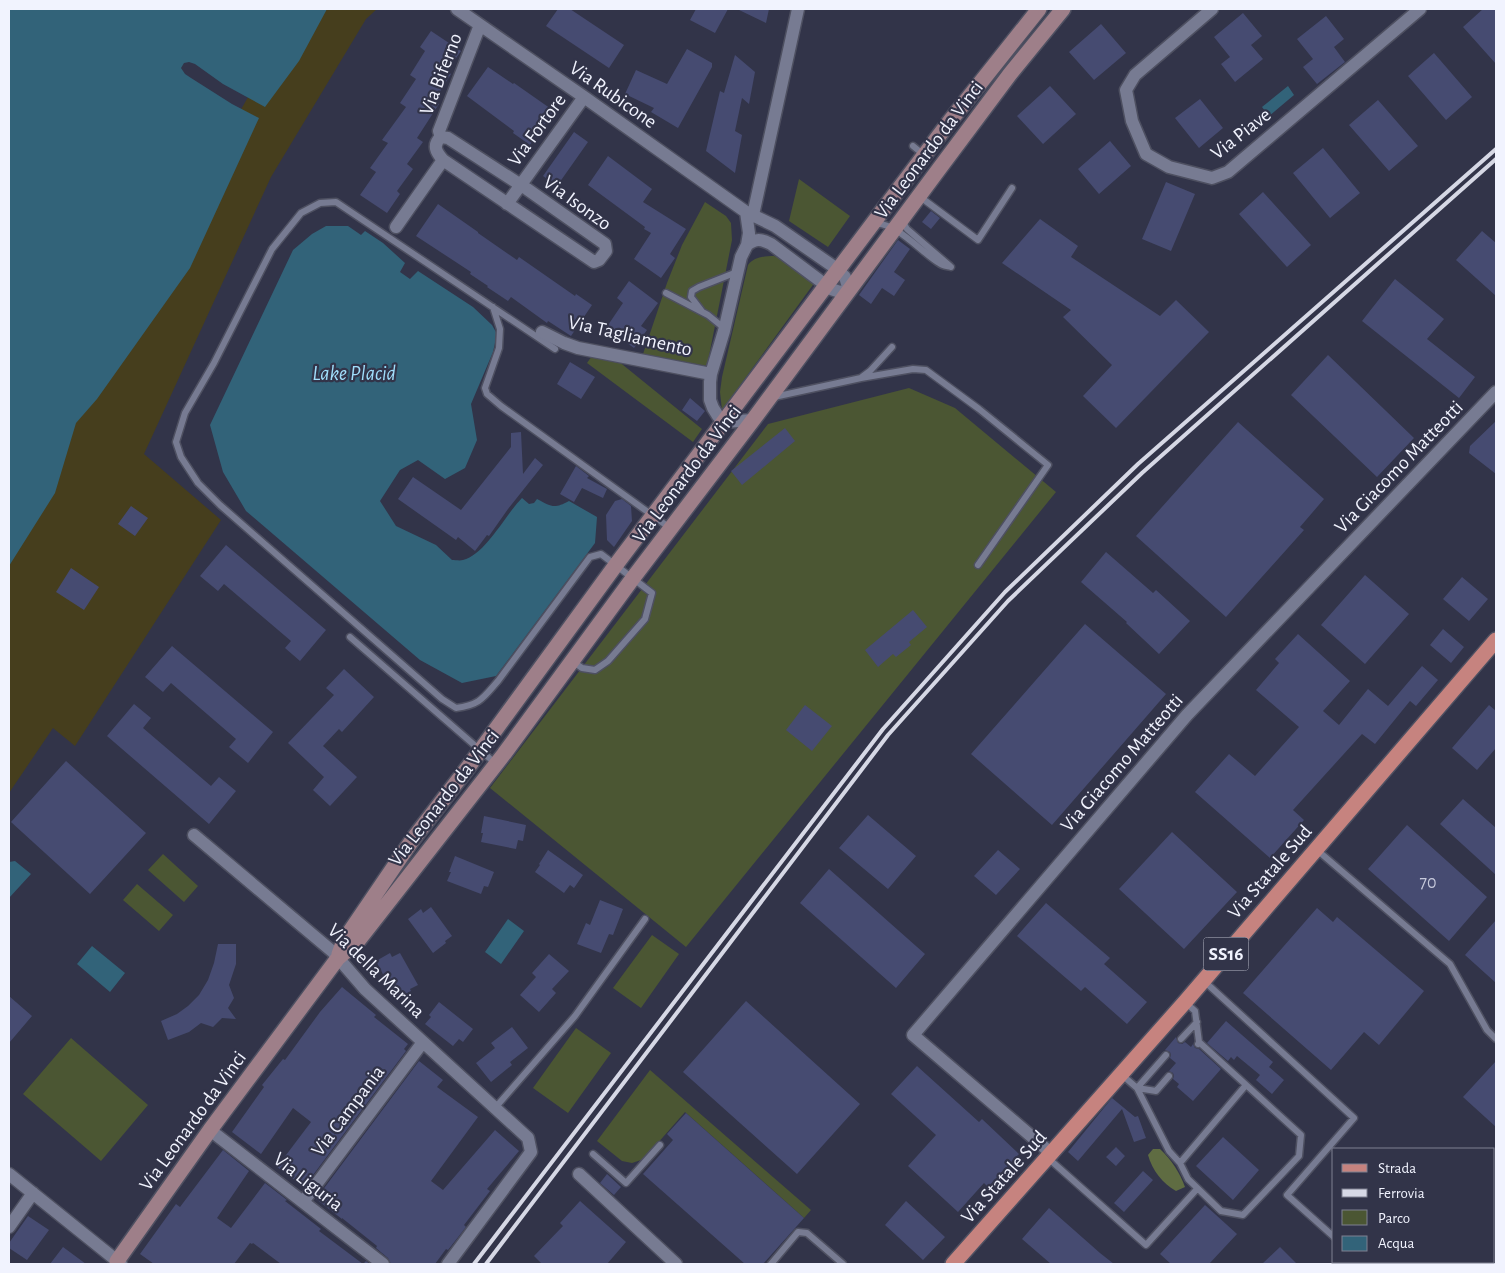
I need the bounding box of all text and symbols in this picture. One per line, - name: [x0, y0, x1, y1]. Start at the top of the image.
- street label: Via Biferno: [416, 30, 466, 118]
- street label: Via Rubicone: [566, 58, 660, 132]
- street label: Via Leonardo da Vinci: [871, 77, 987, 223]
- street label: Via Fortore: [504, 90, 570, 170]
- street label: Via Piave: [1207, 104, 1275, 164]
- street label: Via Isonzo: [539, 172, 615, 234]
- street label: Via Tagliamento: [566, 312, 694, 360]
- water label: Lake Placid: [312, 363, 396, 384]
- street label: Via Giacomo Matteotti: [1331, 397, 1467, 537]
- street label: Via Leonardo da Vinci: [629, 401, 745, 547]
- street label: Via Giacomo Matteotti: [1057, 690, 1187, 836]
- street label: Via Leonardo da Vinci: [385, 726, 503, 870]
- street label: Via Statale Sud: [1224, 821, 1316, 923]
- house number: 70: [1419, 874, 1437, 892]
- street label: Via della Marina: [324, 920, 428, 1022]
- road number: SS16: [1204, 938, 1248, 971]
- street label: Via Leonardo da Vinci: [136, 1048, 250, 1194]
- street label: Via Campania: [308, 1062, 388, 1160]
- street label: Via Statale Sud: [957, 1127, 1051, 1227]
- legend: [1332, 1148, 1495, 1263]
- street label: Via Liguria: [269, 1149, 347, 1215]
- text: Strada: [1378, 1161, 1416, 1176]
- text: Ferrovia: [1378, 1186, 1425, 1201]
- text: Parco: [1378, 1211, 1410, 1226]
- text: Acqua: [1378, 1236, 1414, 1251]

